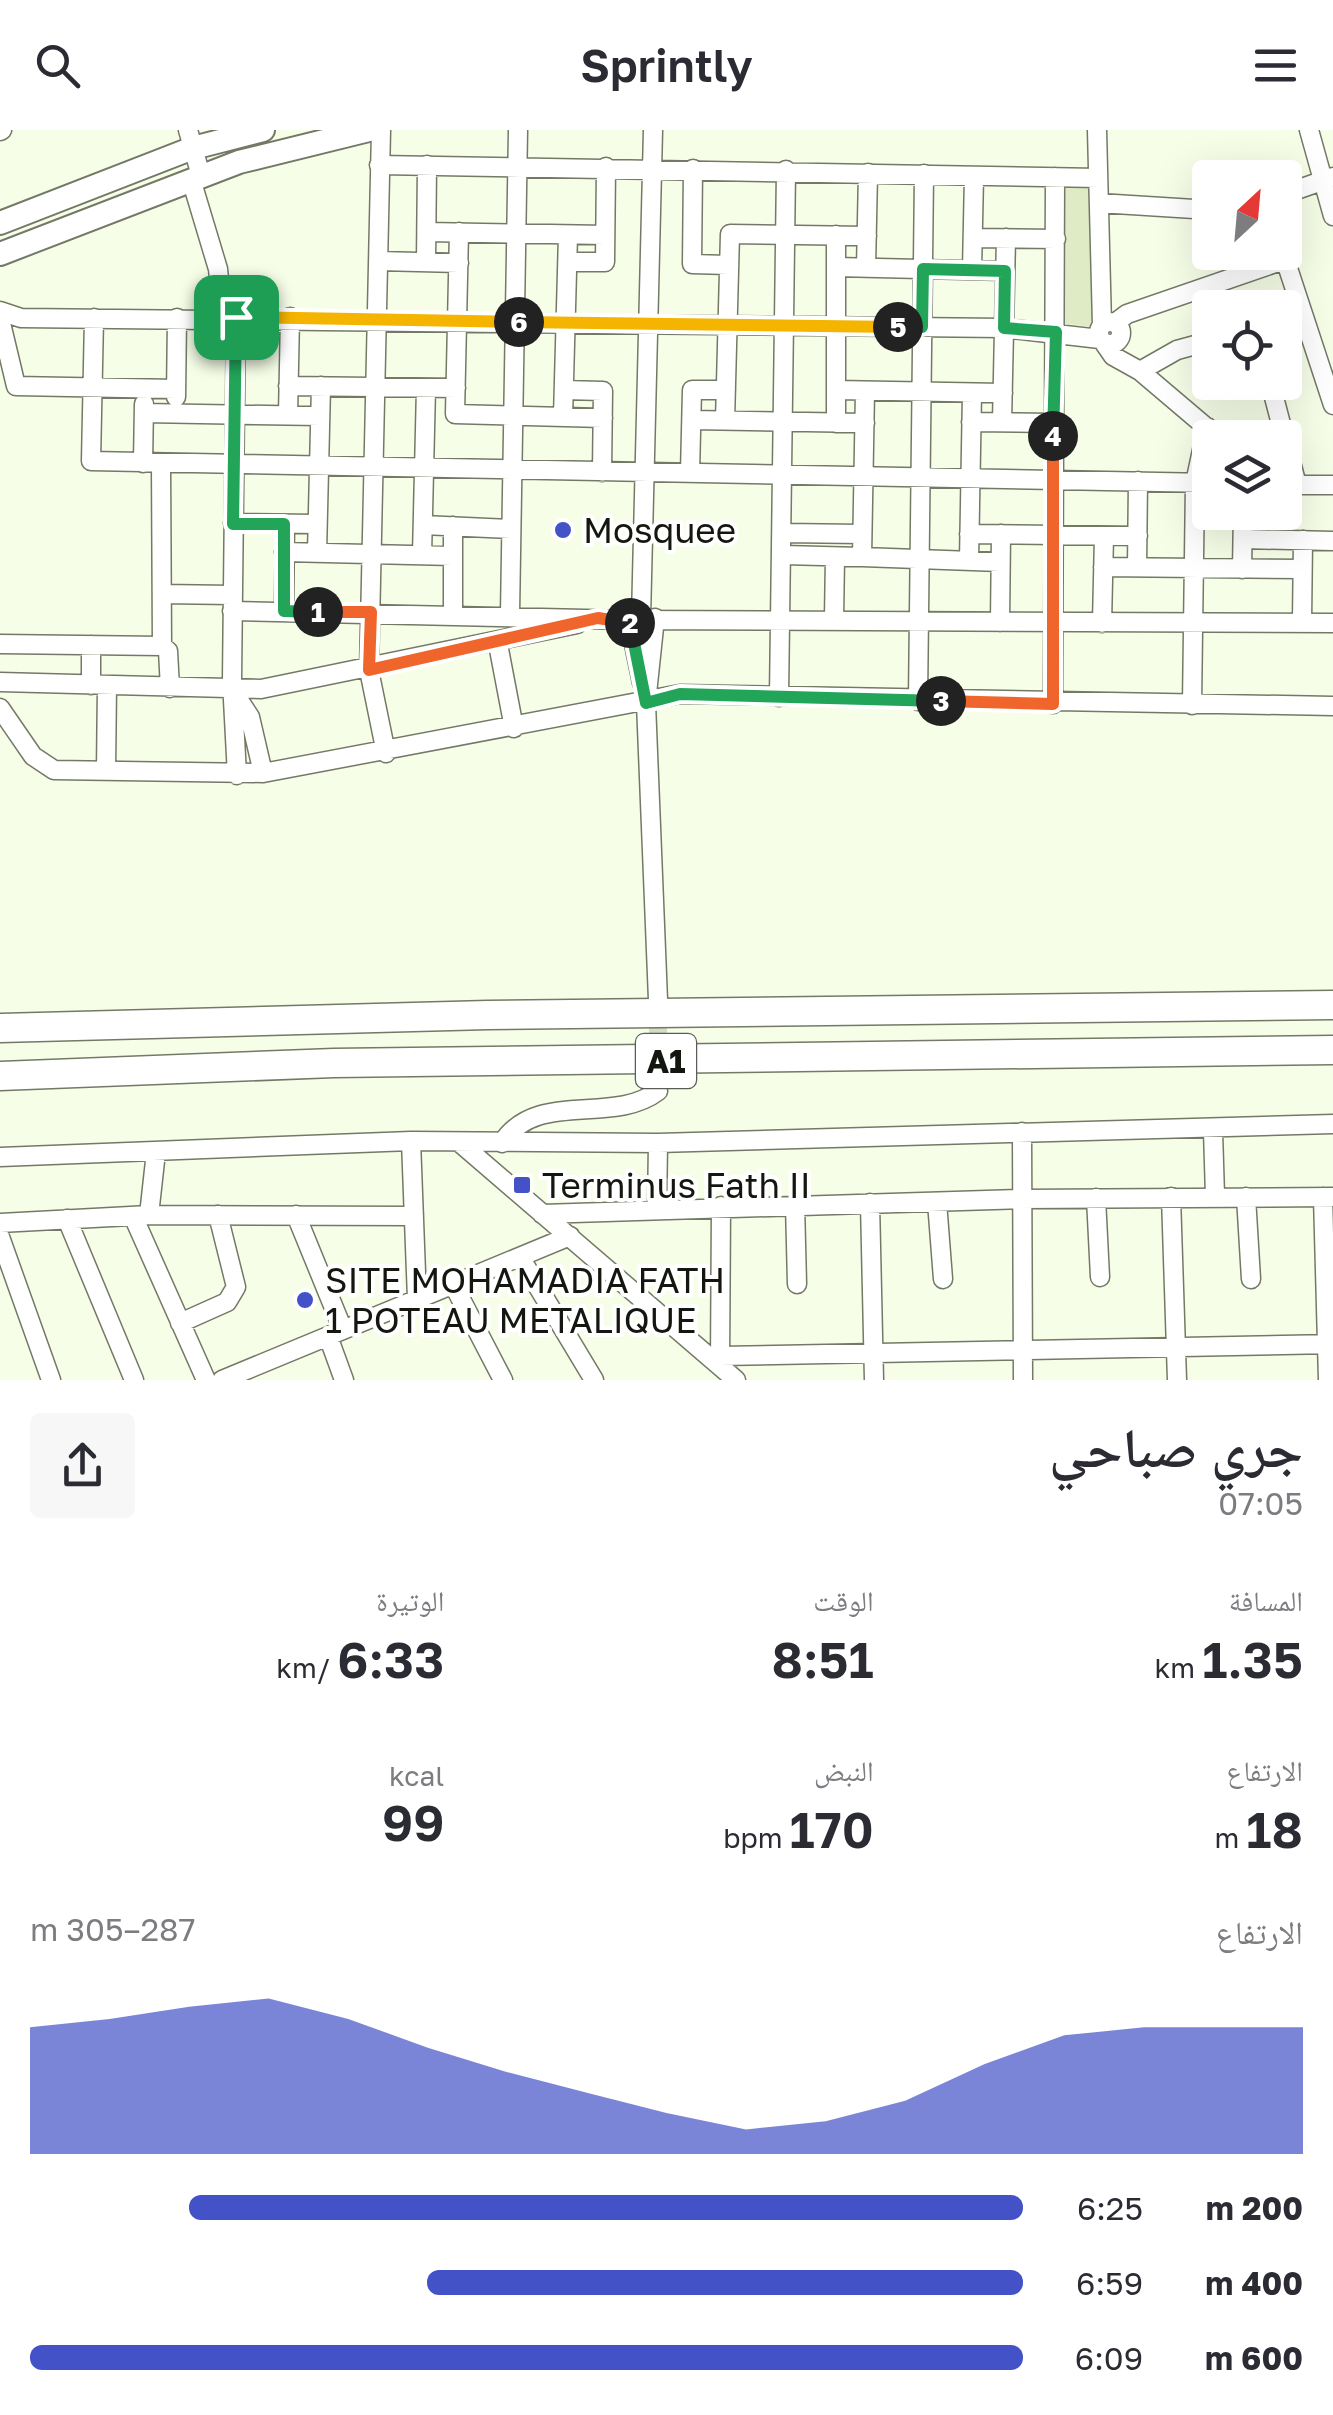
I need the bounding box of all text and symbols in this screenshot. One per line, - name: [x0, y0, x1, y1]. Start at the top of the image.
- icon: search: [30, 38, 85, 93]
- text: Sprintly: [580, 38, 753, 92]
- icon: menu: [1248, 38, 1303, 93]
- north arrow: [1192, 160, 1302, 270]
- map controls: [1192, 160, 1302, 530]
- pin: [194, 275, 279, 360]
- icon: arrive: [209, 290, 264, 345]
- button: locate: [1192, 290, 1302, 400]
- pin: 6: [494, 297, 544, 347]
- pin: 5: [873, 302, 923, 352]
- text: 6: [510, 305, 528, 338]
- text: 5: [889, 310, 907, 343]
- pin: 4: [1028, 411, 1078, 461]
- text: 4: [1044, 419, 1062, 452]
- button: layers: [1192, 420, 1302, 530]
- place label: Mosquee: [583, 509, 736, 551]
- marker: Mosquee: [552, 519, 574, 541]
- pin: 1: [293, 587, 343, 637]
- text: 1: [311, 595, 325, 628]
- pin: 2: [605, 598, 655, 648]
- text: 2: [621, 606, 639, 639]
- pin: 3: [916, 676, 966, 726]
- text: 3: [932, 684, 950, 717]
- road number: A1: [636, 1034, 696, 1088]
- place label: Terminus Fath II: [542, 1164, 811, 1206]
- marker: Terminus Fath II: [511, 1174, 533, 1196]
- place label: SITE MOHAMADIA FATH 1 POTEAU METALIQUE: [325, 1259, 725, 1341]
- marker: SITE MOHAMADIA FATH 1 POTEAU METALIQUE: [294, 1289, 316, 1311]
- button: share: [30, 1413, 135, 1518]
- text: جري صباحي: [1049, 1413, 1303, 1479]
- text: 07:05: [1218, 1484, 1303, 1522]
- text: الوتيرة: [376, 1584, 444, 1617]
- text: الوقت: [813, 1584, 874, 1617]
- text: المسافة: [1229, 1584, 1303, 1617]
- text: 6:33: [337, 1629, 444, 1689]
- text: 8:51: [772, 1629, 874, 1689]
- text: 1.35: [1202, 1629, 1303, 1689]
- text: /km: [276, 1651, 337, 1684]
- text: km: [1155, 1651, 1202, 1684]
- text: النبض: [814, 1754, 874, 1787]
- text: الارتفاع: [1227, 1754, 1303, 1787]
- text: kcal: [389, 1759, 444, 1792]
- text: 99: [382, 1792, 444, 1852]
- text: 170: [790, 1799, 874, 1859]
- text: 18: [1246, 1799, 1303, 1859]
- text: bpm: [723, 1821, 790, 1854]
- text: m: [1215, 1821, 1246, 1854]
- text: 287–305 m: [30, 1910, 195, 1948]
- text: الارتفاع: [1216, 1913, 1303, 1951]
- text: 6:25: [1077, 2189, 1143, 2227]
- text: 200 m: [1206, 2189, 1303, 2227]
- text: 6:59: [1076, 2264, 1143, 2302]
- text: 400 m: [1205, 2264, 1303, 2302]
- text: 6:09: [1075, 2339, 1143, 2377]
- text: 600 m: [1205, 2339, 1303, 2377]

